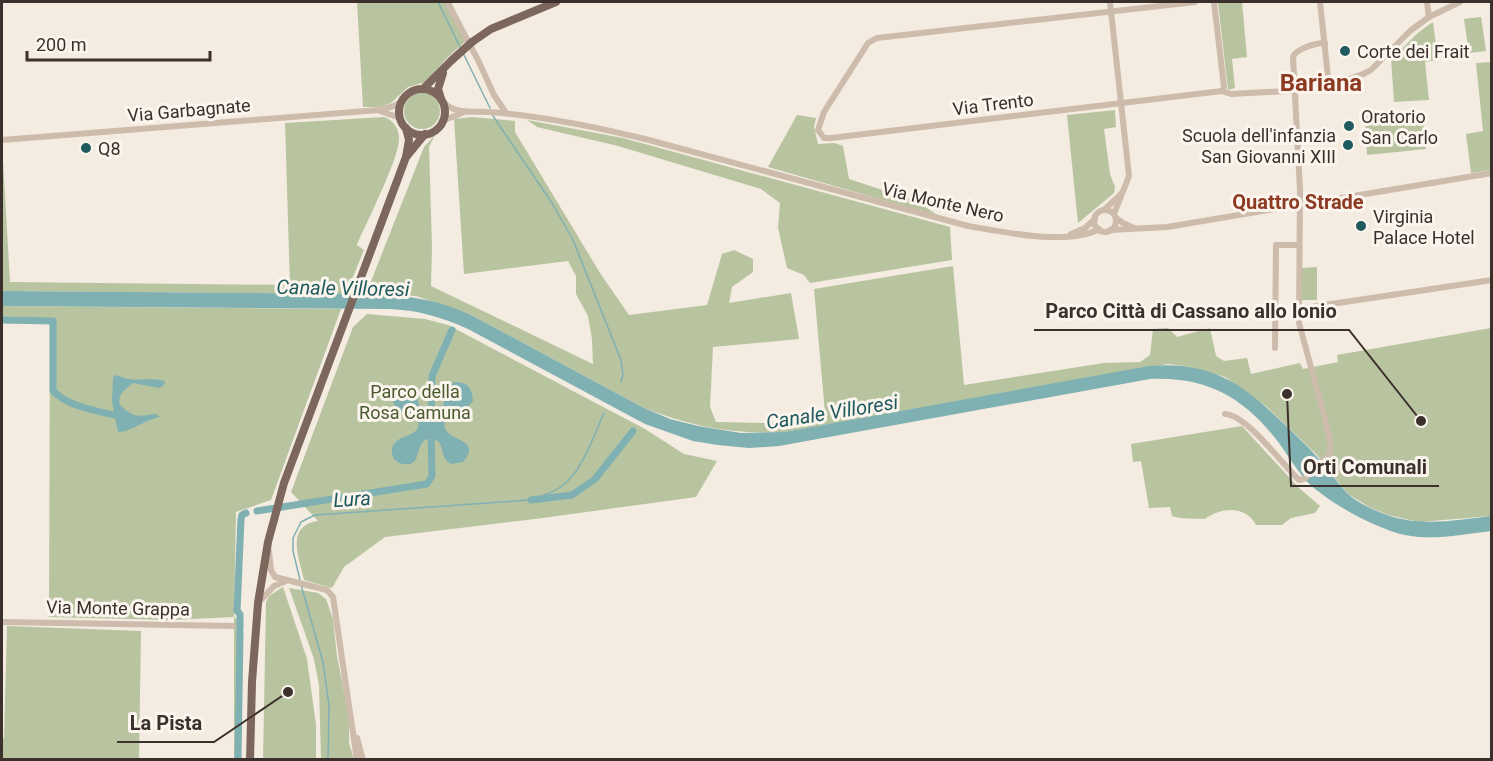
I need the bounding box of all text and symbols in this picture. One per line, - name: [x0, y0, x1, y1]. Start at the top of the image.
- scale bar: [27, 24, 210, 62]
- text: 200 m: [36, 34, 87, 55]
- place label: Corte dei Frait: [1357, 41, 1470, 62]
- marker: Corte dei Frait: [1338, 44, 1352, 58]
- district label: Bariana: [1280, 69, 1362, 97]
- street label: Via Trento: [951, 89, 1035, 119]
- street label: Via Garbagnate: [127, 94, 251, 126]
- place label: Oratorio San Carlo: [1361, 106, 1438, 148]
- marker: Oratorio San Carlo: [1342, 119, 1356, 133]
- place label: Scuola dell'infanzia San Giovanni XIII: [1182, 125, 1336, 167]
- place label: Q8: [98, 138, 121, 159]
- marker: Scuola dell'infanzia San Giovanni XIII: [1341, 138, 1355, 152]
- marker: Q8: [79, 141, 93, 155]
- street label: Via Monte Nero: [880, 178, 1006, 226]
- district label: Quattro Strade: [1232, 190, 1364, 214]
- place label: Virginia Palace Hotel: [1373, 206, 1475, 248]
- marker: Virginia Palace Hotel: [1354, 219, 1368, 233]
- water label: Canale Villoresi: [276, 275, 410, 301]
- callout: Parco Città di Cassano allo Ionio: [1034, 292, 1349, 330]
- text: Parco Città di Cassano allo Ionio: [1045, 299, 1337, 323]
- park label: Parco della Rosa Camuna: [359, 381, 471, 423]
- water label: Canale Villoresi: [764, 390, 900, 434]
- callout: Orti Comunali: [1291, 448, 1439, 486]
- text: Orti Comunali: [1303, 455, 1427, 479]
- water label: Lura: [332, 486, 372, 512]
- street label: Via Monte Grappa: [46, 596, 190, 620]
- callout: La Pista: [117, 704, 214, 742]
- text: La Pista: [130, 711, 203, 735]

